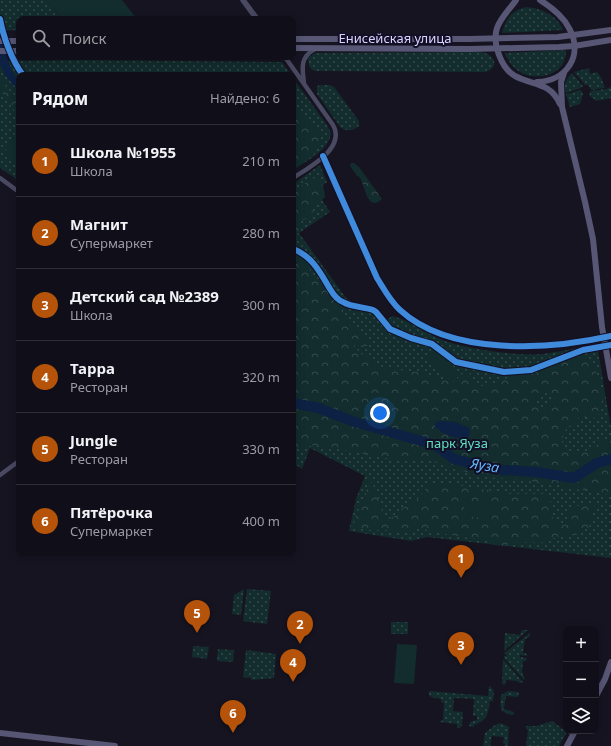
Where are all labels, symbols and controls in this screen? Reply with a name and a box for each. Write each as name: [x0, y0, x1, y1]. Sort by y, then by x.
search box: [16, 16, 296, 60]
icon: search: [30, 27, 52, 49]
text: Поиск: [62, 28, 107, 48]
street label: Енисейская улица: [339, 29, 451, 47]
text: Рядом: [32, 87, 88, 110]
text: Найдено: 6: [210, 89, 280, 107]
text: Школа №1955: [70, 142, 176, 162]
text: 1: [41, 152, 49, 170]
text: 210 m: [242, 152, 280, 170]
text: Школа: [70, 162, 113, 180]
text: Магнит: [70, 214, 128, 234]
text: 2: [41, 224, 49, 242]
text: 280 m: [242, 224, 280, 242]
text: Супермаркет: [70, 234, 153, 252]
text: Детский сад №2389: [70, 286, 219, 306]
text: 3: [41, 296, 49, 314]
text: 300 m: [242, 296, 280, 314]
text: Школа: [70, 306, 113, 324]
text: Тарра: [70, 358, 115, 378]
text: 4: [41, 368, 49, 386]
text: 320 m: [242, 368, 280, 386]
text: Ресторан: [70, 378, 128, 396]
your location: [370, 403, 390, 423]
text: Jungle: [70, 430, 117, 450]
park label: парк Яуза: [426, 434, 488, 452]
text: 5: [41, 440, 49, 458]
text: 330 m: [242, 440, 280, 458]
text: Ресторан: [70, 450, 128, 468]
water label: Яуза: [468, 453, 501, 477]
text: Пятёрочка: [70, 502, 153, 522]
text: 6: [41, 512, 49, 530]
text: 400 m: [242, 512, 280, 530]
text: Супермаркет: [70, 522, 153, 540]
pin: 1: [448, 545, 474, 578]
pin: 5: [184, 600, 210, 633]
pin: 2: [287, 611, 313, 644]
map controls: [563, 626, 599, 734]
button: +: [563, 626, 599, 662]
pin: 3: [448, 632, 474, 665]
pin: 4: [280, 649, 306, 682]
button: −: [563, 662, 599, 698]
button: layers: [563, 698, 599, 734]
pin: 6: [220, 700, 246, 733]

